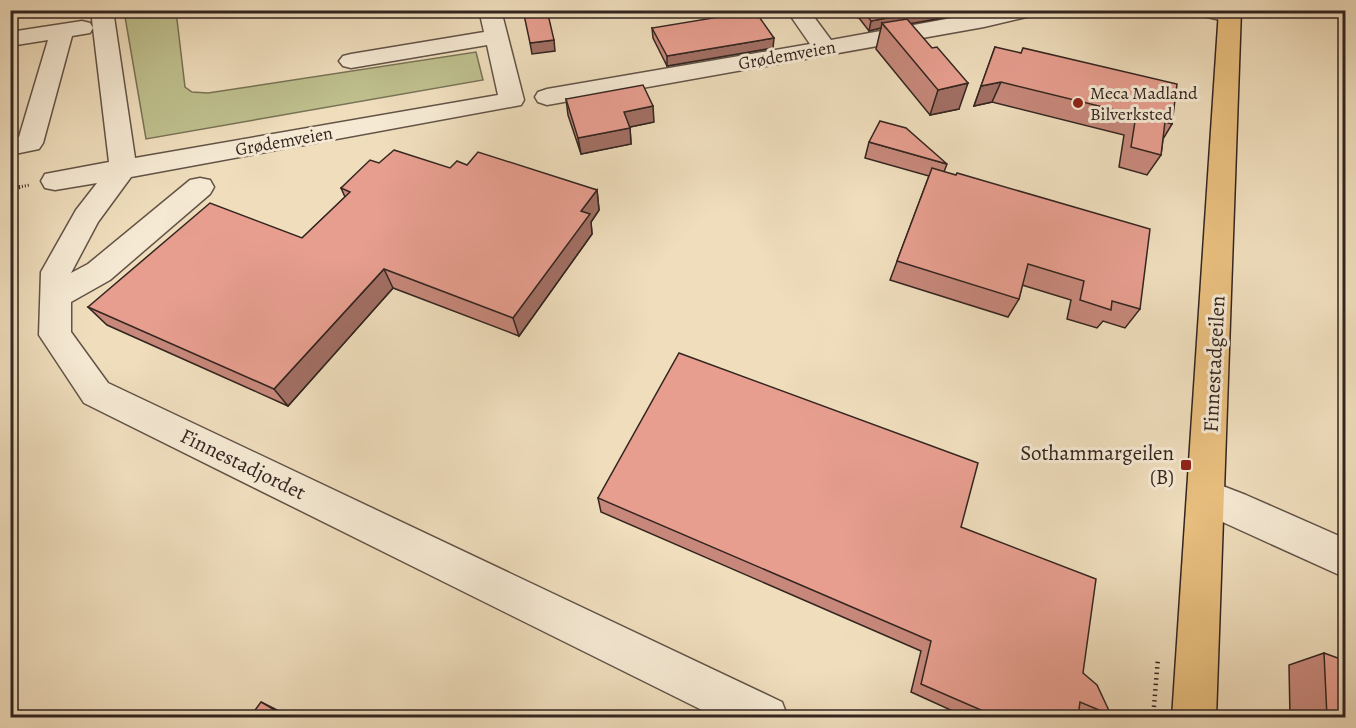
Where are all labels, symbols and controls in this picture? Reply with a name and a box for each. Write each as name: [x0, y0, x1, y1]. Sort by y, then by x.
street label: Grødemveien: [736, 35, 838, 75]
place label: Meca Madland Bilverksted: [1090, 81, 1198, 126]
marker: Meca Madland Bilverksted: [1071, 96, 1085, 110]
street label: Grødemveien: [233, 121, 335, 161]
street label: Finnestadgeilen: [1196, 295, 1232, 433]
street label: Finnestadjordet: [176, 422, 310, 506]
place label: Sothammargeilen (B): [1020, 439, 1174, 491]
marker: Sothammargeilen (B): [1179, 458, 1193, 472]

